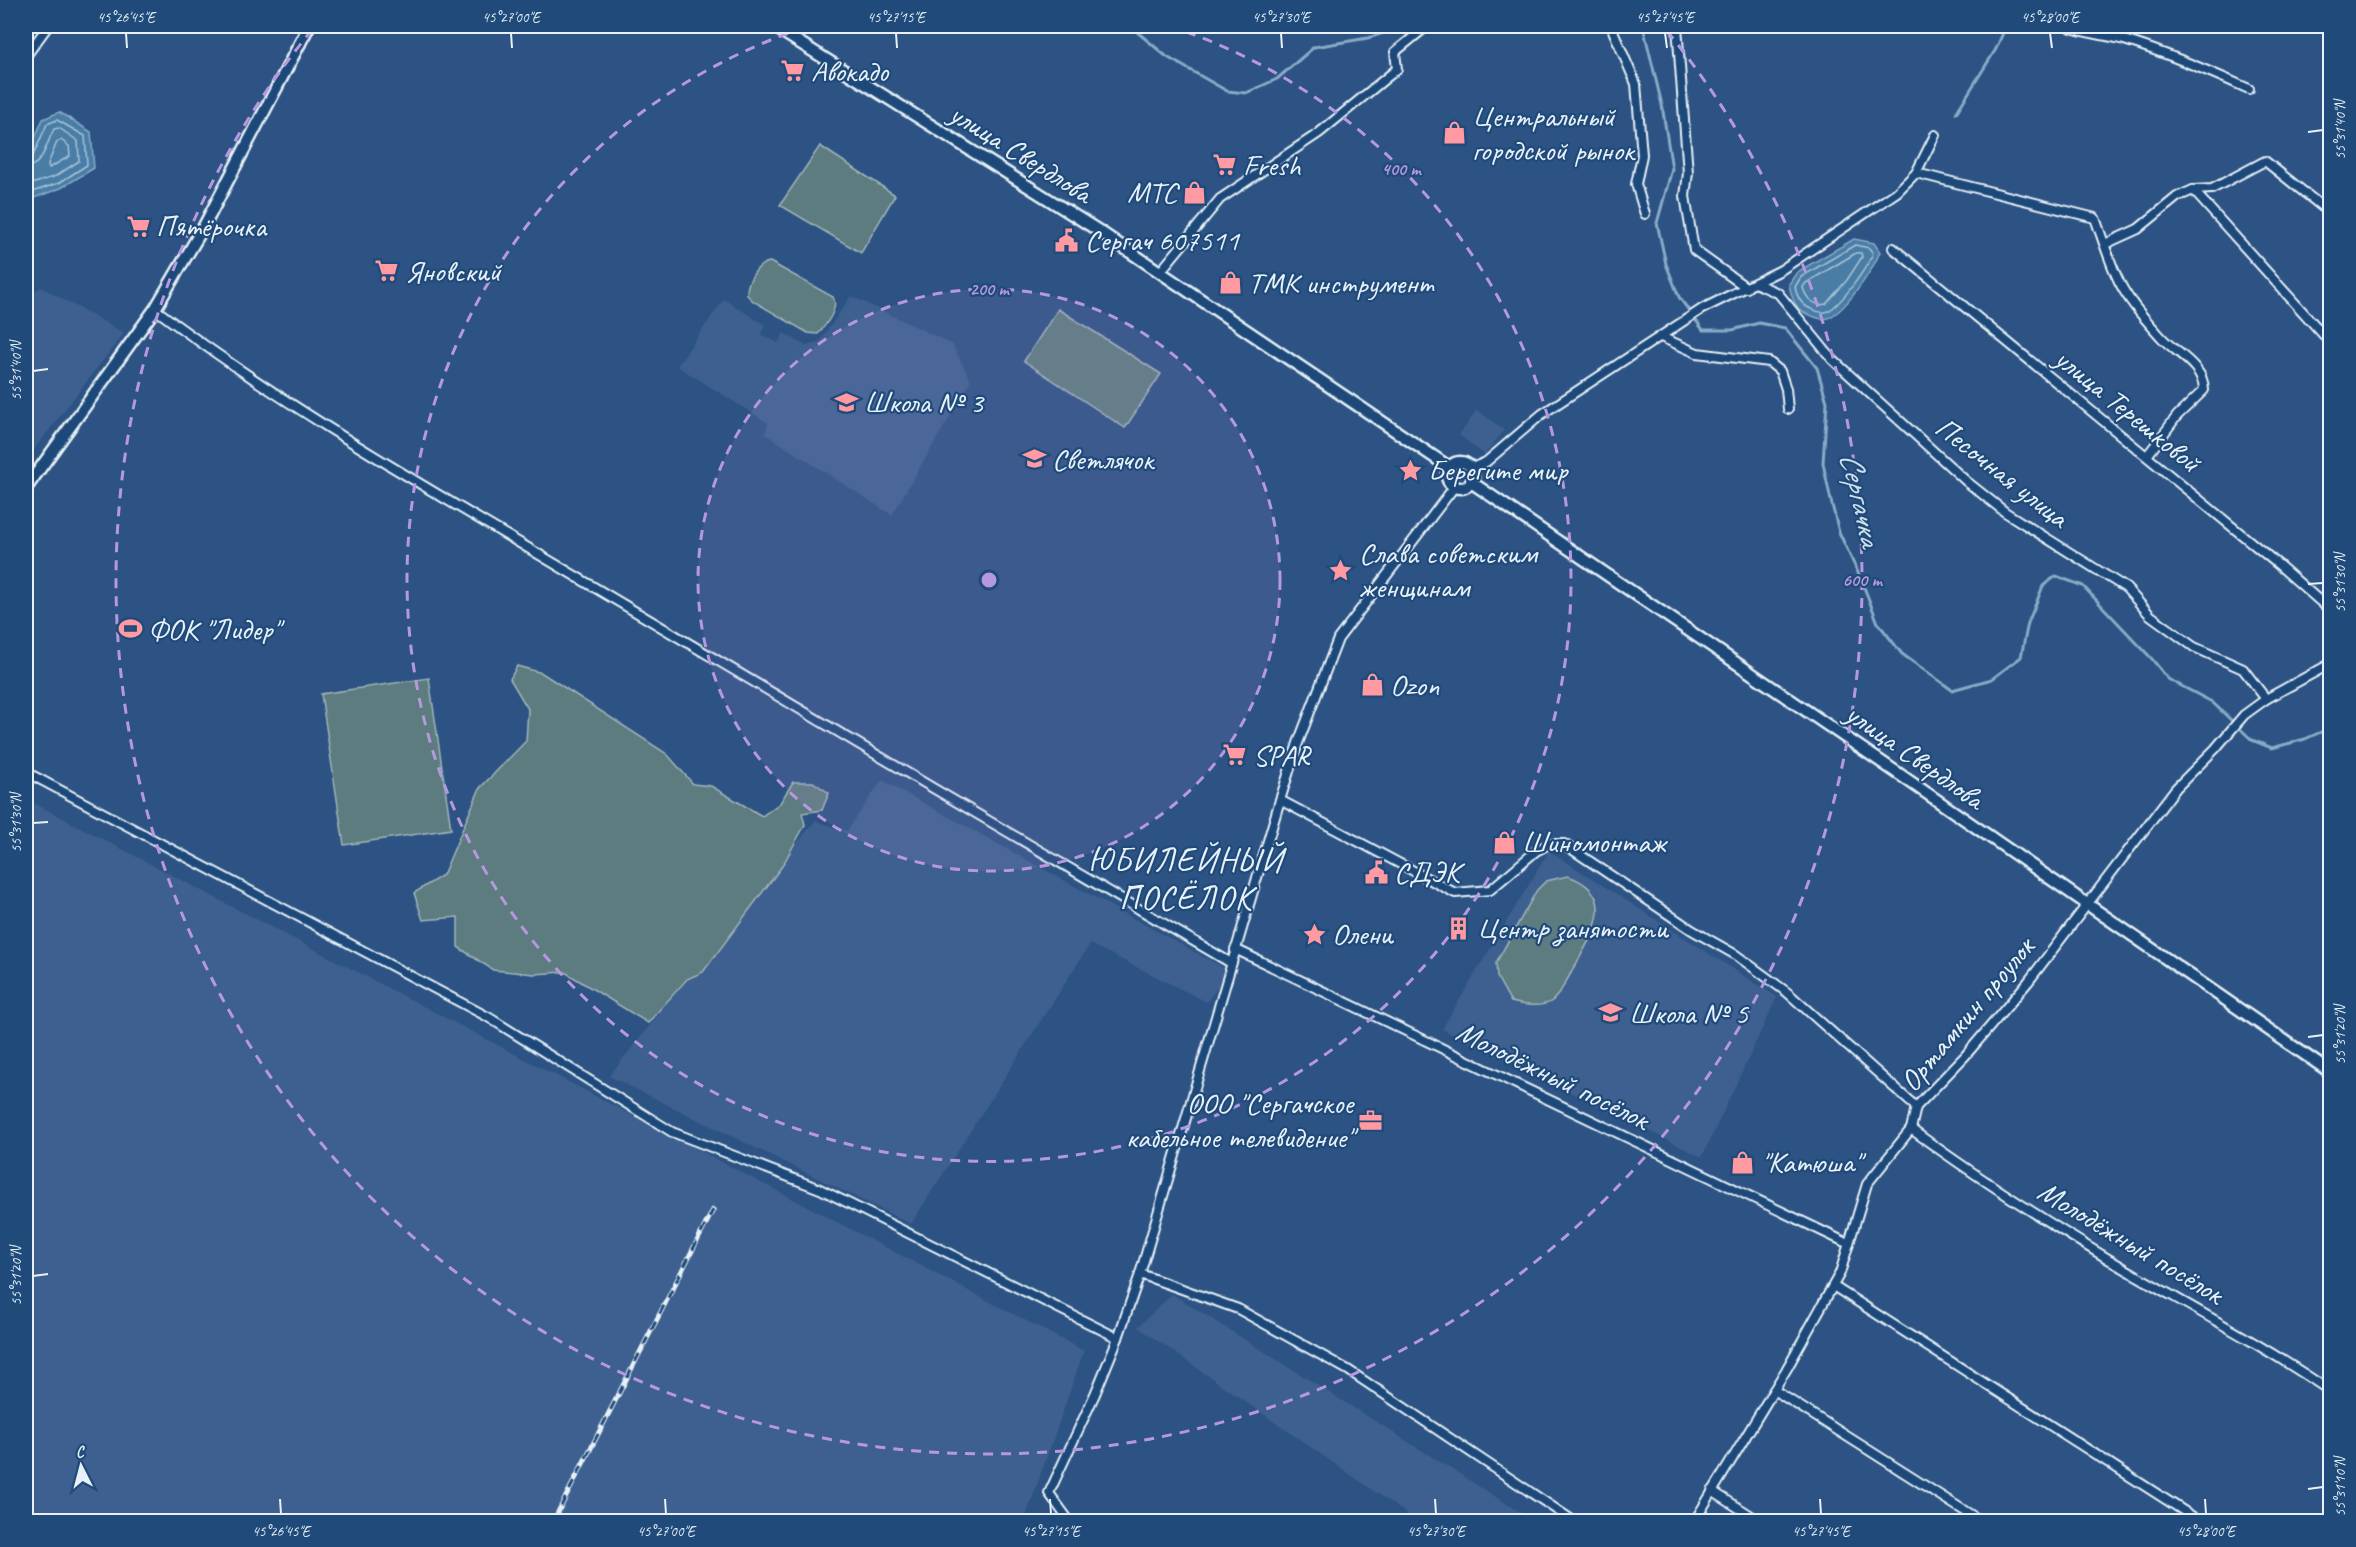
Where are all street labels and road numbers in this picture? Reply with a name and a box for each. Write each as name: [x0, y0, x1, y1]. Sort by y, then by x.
street label: улица Свердлова: [941, 93, 1102, 213]
street label: улица Терешковой: [2046, 338, 2210, 481]
street label: Песочная улица: [1928, 408, 2078, 537]
street label: улица Свердлова: [1837, 693, 1994, 819]
street label: Ортамкин проулок: [1891, 927, 2044, 1099]
street label: Молодёжный посёлок: [1450, 1012, 1658, 1139]
street label: Молодёжный посёлок: [2031, 1172, 2233, 1313]

